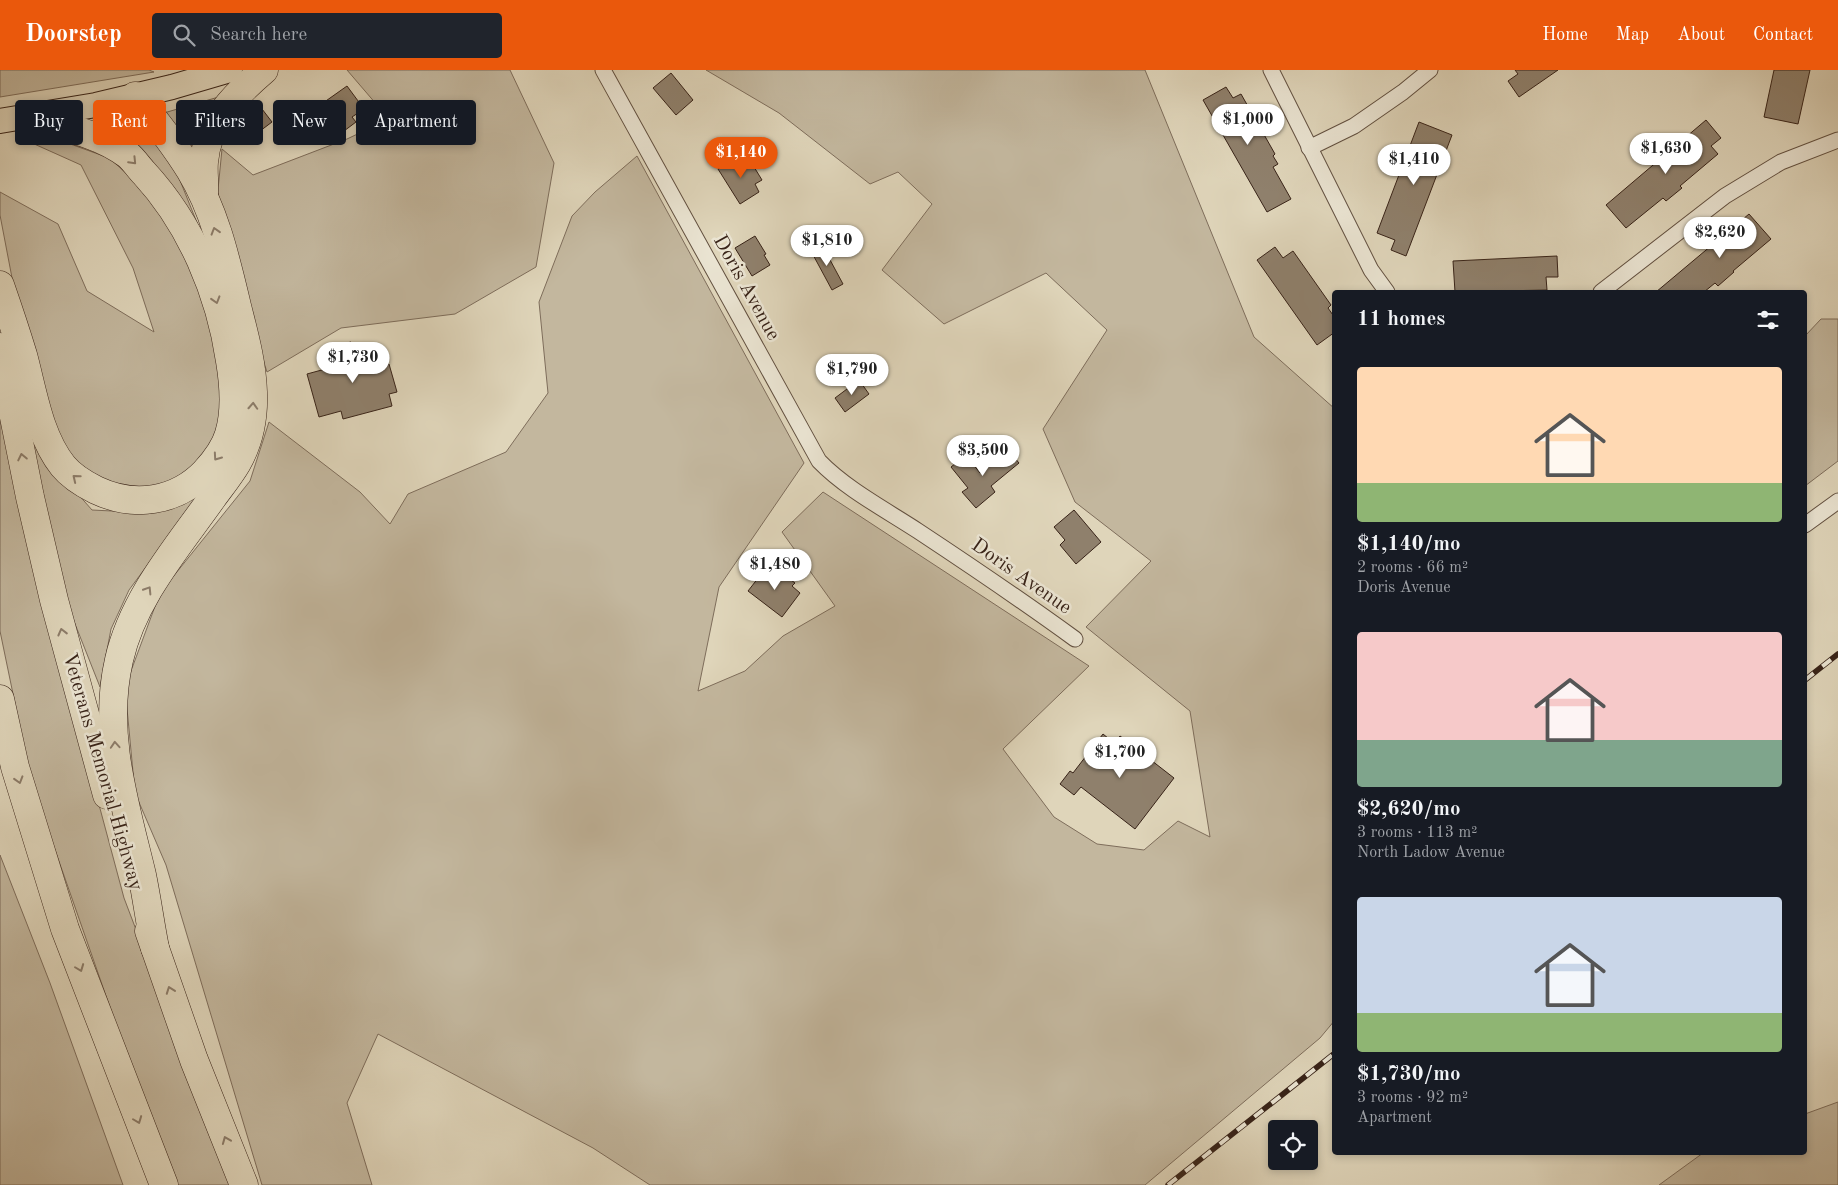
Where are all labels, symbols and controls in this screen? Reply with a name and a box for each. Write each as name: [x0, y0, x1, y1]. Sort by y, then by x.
search box: [152, 13, 502, 58]
icon: search: [170, 21, 198, 49]
text: Doorstep: [25, 23, 122, 47]
text: Search here: [210, 26, 307, 45]
text: Home: [1542, 26, 1588, 44]
text: Map: [1616, 26, 1649, 44]
text: About: [1677, 26, 1725, 44]
text: Contact: [1753, 26, 1813, 44]
chip: Buy: [15, 100, 83, 145]
chip: Rent: [93, 100, 166, 145]
chip: Filters: [176, 100, 263, 145]
chip: New: [273, 100, 346, 145]
chip: Apartment: [356, 100, 476, 145]
pin: $1,000: [1207, 104, 1289, 146]
text: $1,000: [1223, 112, 1273, 128]
pin: $1,630: [1625, 132, 1707, 175]
pin: $1,140: [700, 136, 782, 179]
text: $1,630: [1641, 141, 1691, 157]
pin: $1,410: [1373, 144, 1455, 186]
text: $1,140: [716, 145, 766, 161]
text: $1,410: [1389, 152, 1439, 168]
one-way arrow: [127, 156, 136, 165]
pin: $2,620: [1679, 216, 1761, 259]
pin: $1,810: [786, 224, 868, 267]
text: $2,620: [1695, 225, 1745, 241]
one-way arrow: [211, 227, 221, 235]
street label: Doris Avenue: [709, 232, 783, 344]
text: $1,810: [802, 233, 852, 249]
one-way arrow: [210, 295, 220, 303]
icon: filters: [1754, 306, 1782, 334]
text: 11 homes: [1357, 309, 1445, 330]
pin: $1,730: [312, 342, 394, 384]
text: $1,730: [328, 350, 378, 366]
pin: $1,790: [811, 354, 893, 396]
text: $1,790: [827, 362, 877, 378]
icon: home: [1525, 400, 1615, 490]
one-way arrow: [247, 401, 258, 409]
pin: $3,500: [942, 434, 1024, 477]
text: $3,500: [958, 443, 1008, 459]
one-way arrow: [214, 451, 223, 460]
one-way arrow: [17, 452, 28, 461]
one-way arrow: [73, 475, 82, 483]
text: $1,140/mo: [1357, 534, 1461, 555]
street label: Doris Avenue: [967, 535, 1075, 619]
pin: $1,480: [734, 548, 816, 591]
text: $1,480: [750, 557, 800, 573]
text: 2 rooms · 66 m²: [1357, 560, 1468, 576]
text: Doris Avenue: [1357, 580, 1451, 596]
one-way arrow: [142, 586, 152, 595]
one-way arrow: [57, 628, 68, 637]
street label: Veterans Memorial Highway: [58, 651, 146, 893]
icon: home: [1525, 665, 1615, 755]
pin: $1,700: [1079, 736, 1161, 779]
one-way arrow: [109, 741, 120, 749]
text: $1,700: [1095, 745, 1145, 761]
one-way arrow: [14, 776, 24, 784]
text: $2,620/mo: [1357, 799, 1461, 820]
text: 3 rooms · 113 m²: [1357, 825, 1477, 841]
text: North Ladow Avenue: [1357, 845, 1505, 861]
icon: home: [1525, 930, 1615, 1020]
one-way arrow: [74, 963, 84, 972]
one-way arrow: [166, 986, 176, 995]
text: $1,730/mo: [1357, 1064, 1461, 1085]
text: 3 rooms · 92 m²: [1357, 1090, 1468, 1106]
text: Apartment: [1357, 1110, 1432, 1126]
one-way arrow: [132, 1115, 143, 1124]
map controls: [1268, 1120, 1318, 1170]
button: locate: [1268, 1120, 1318, 1170]
one-way arrow: [221, 1136, 232, 1145]

